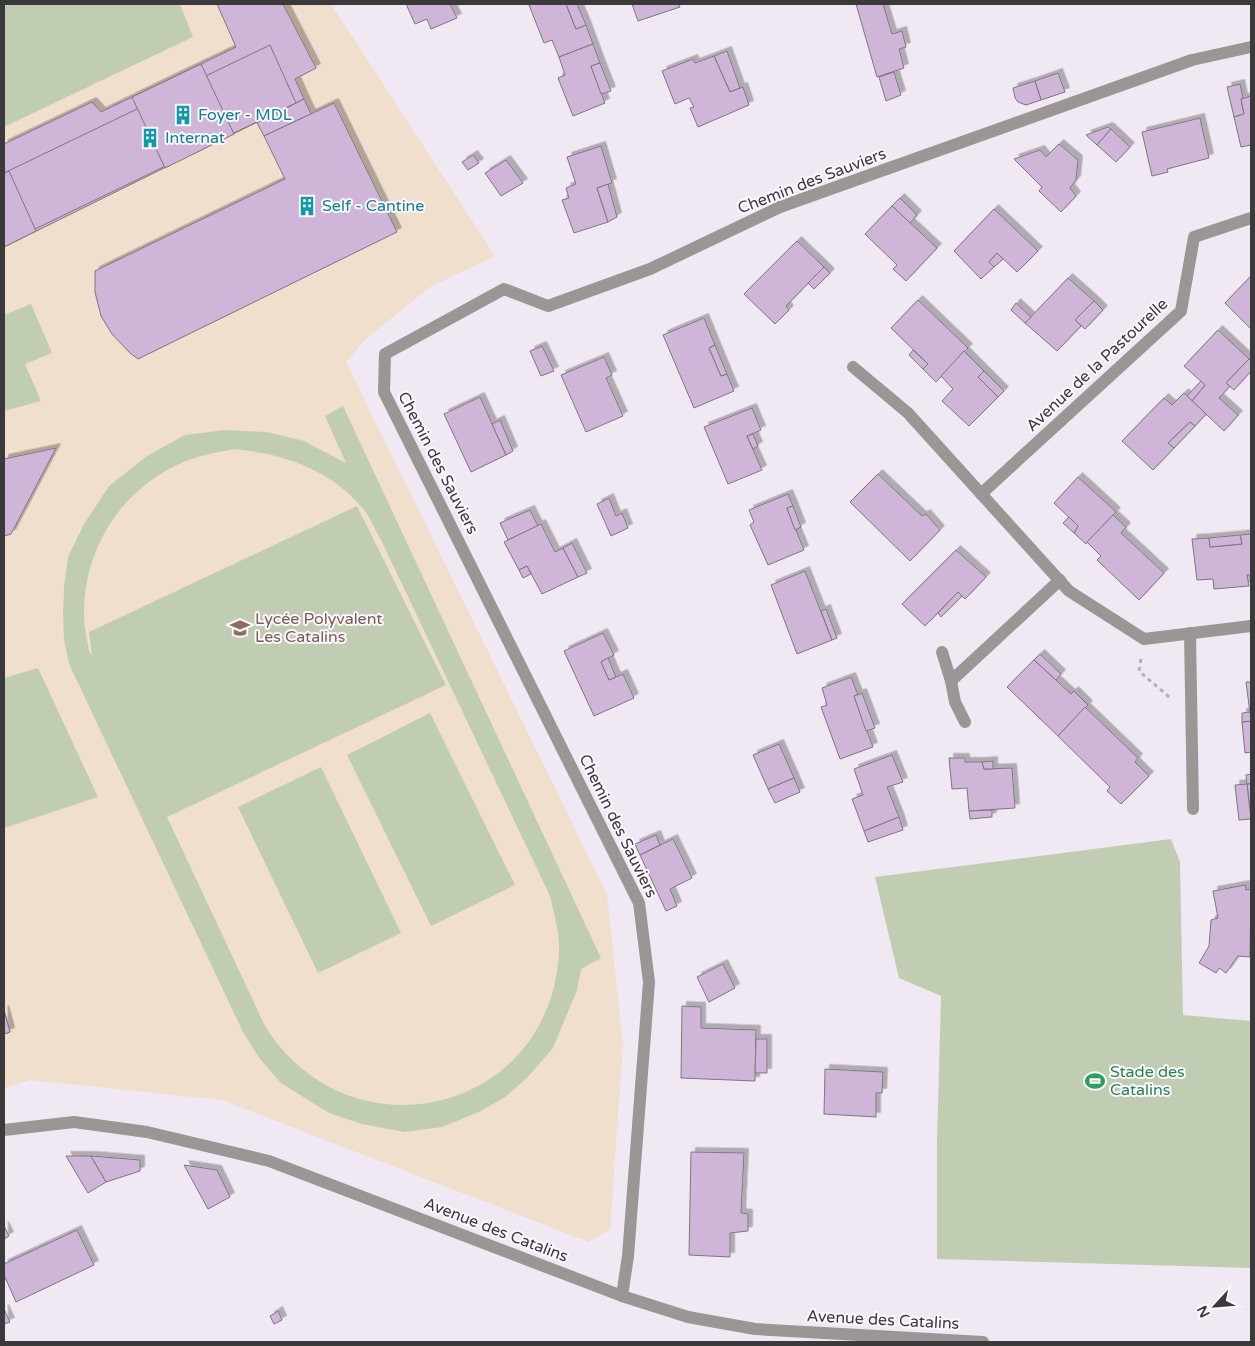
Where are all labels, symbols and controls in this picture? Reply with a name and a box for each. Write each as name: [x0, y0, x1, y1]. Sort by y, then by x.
building icon: Foyer - MDL: [172, 104, 194, 126]
place label: Foyer - MDL: [198, 105, 292, 125]
building icon: Internat: [139, 127, 161, 149]
place label: Internat: [165, 128, 225, 148]
street label: Chemin des Sauviers: [735, 143, 889, 219]
building icon: Self - Cantine: [296, 195, 318, 217]
place label: Self - Cantine: [322, 196, 424, 216]
street label: Avenue de la Pastourelle: [1022, 294, 1172, 436]
street label: Chemin des Sauviers: [393, 388, 483, 538]
place label: Lycée Polyvalent Les Catalins: [255, 609, 382, 647]
school or university icon: Lycée Polyvalent Les Catalins: [229, 617, 251, 639]
street label: Chemin des Sauviers: [575, 751, 661, 901]
place label: Stade des Catalins: [1110, 1062, 1185, 1100]
sports icon: Stade des Catalins: [1084, 1070, 1106, 1092]
street label: Avenue des Catalins: [421, 1193, 571, 1267]
north arrow: [1190, 1281, 1240, 1331]
text: N: [1194, 1303, 1214, 1320]
street label: Avenue des Catalins: [806, 1306, 960, 1334]

